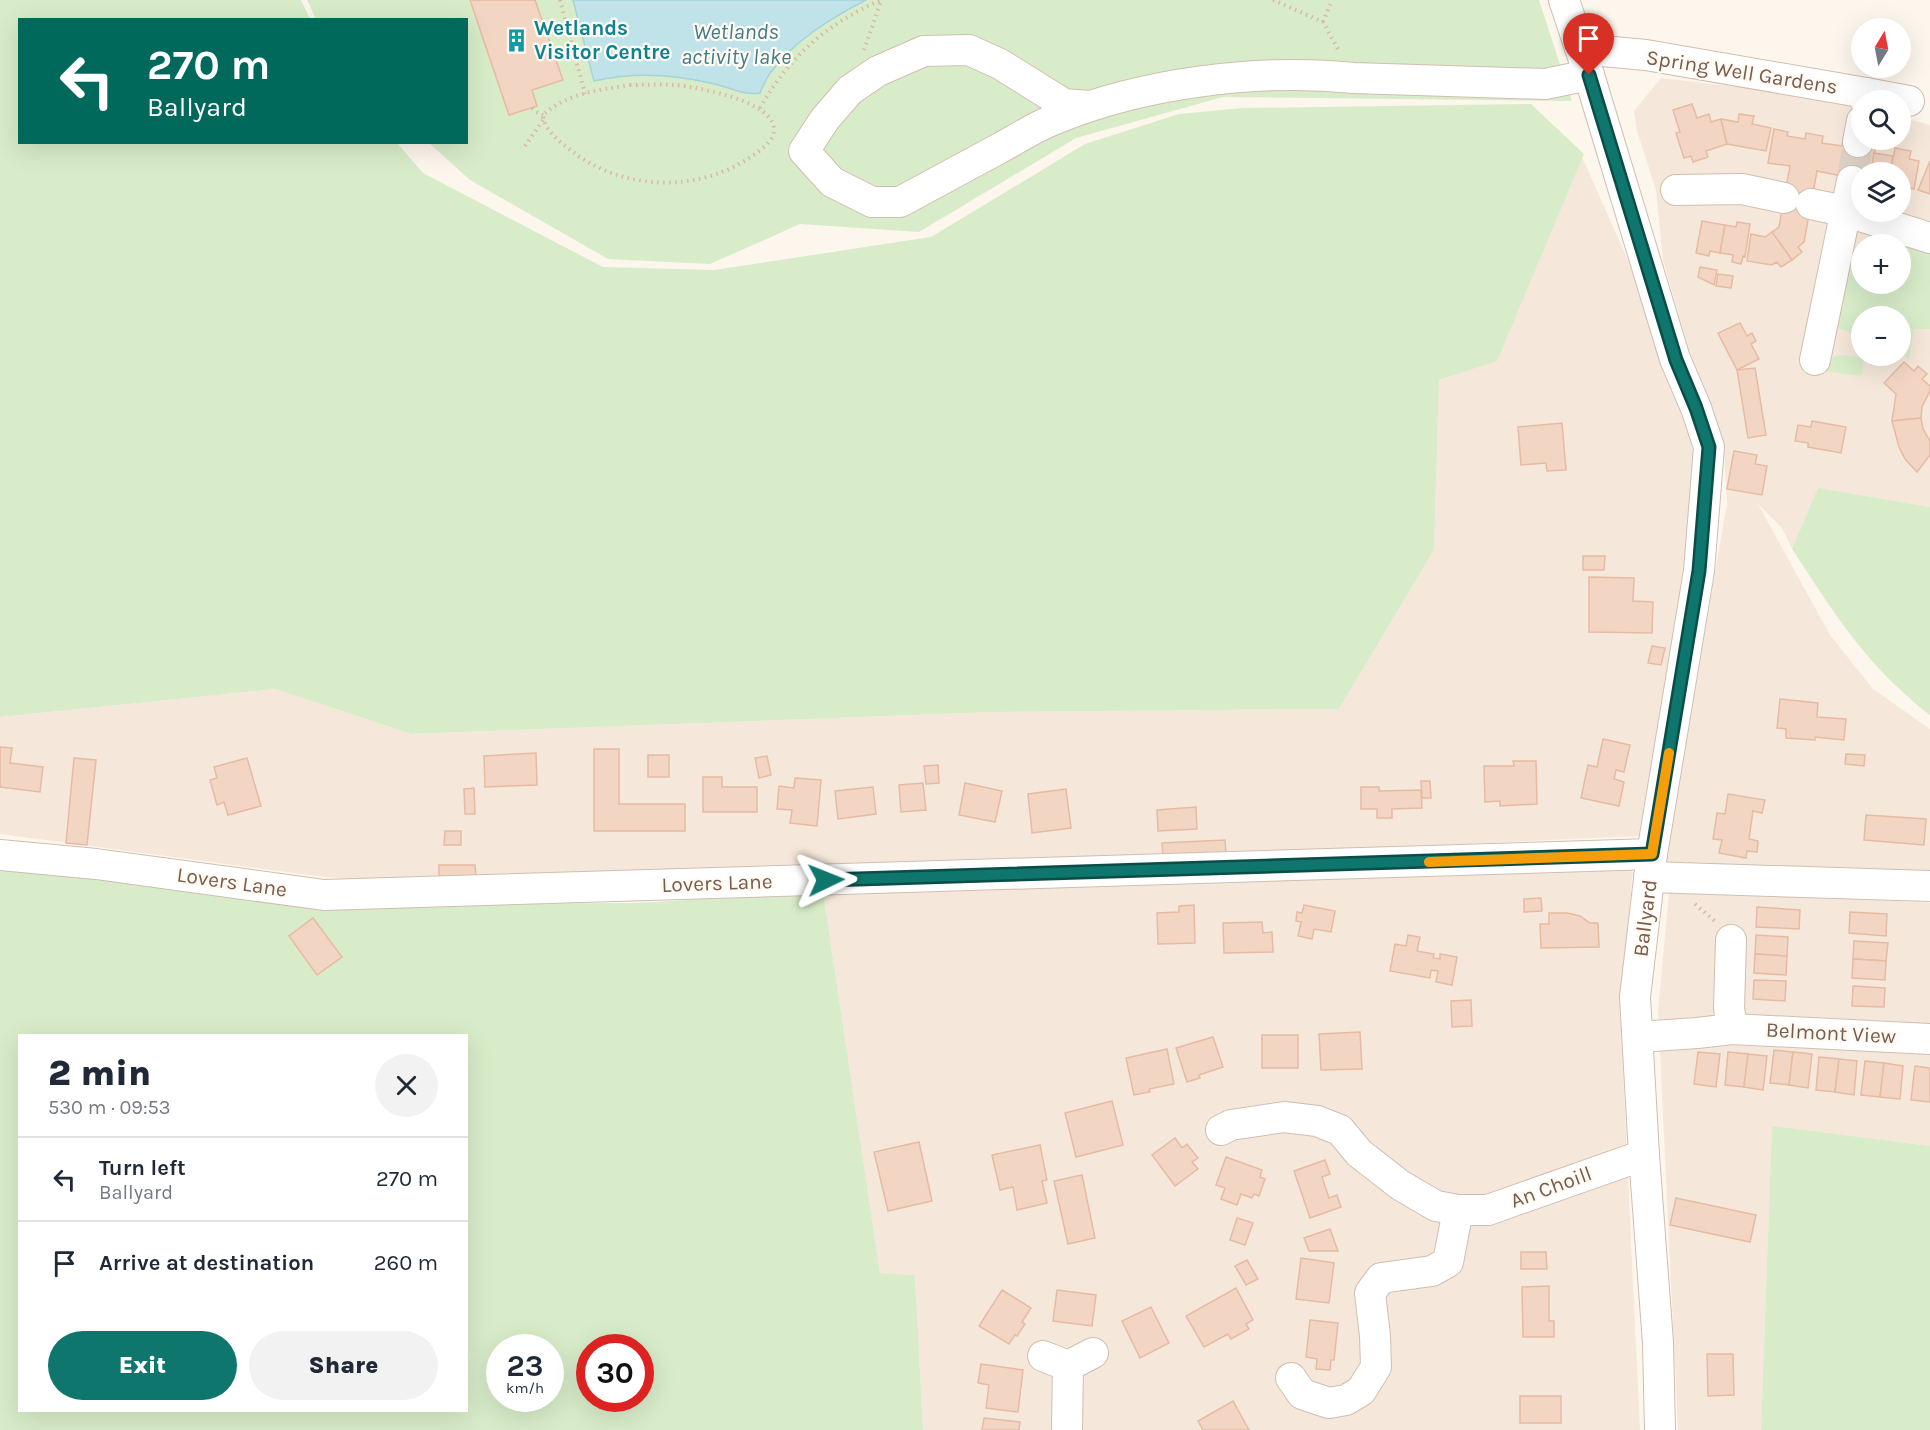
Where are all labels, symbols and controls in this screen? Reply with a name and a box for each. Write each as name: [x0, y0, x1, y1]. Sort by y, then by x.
pin: [1563, 13, 1614, 75]
place label: Wetlands Visitor Centre: [534, 16, 670, 64]
north arrow: [1851, 18, 1911, 78]
map controls: [1851, 18, 1911, 366]
water label: Wetlands activity lake: [681, 19, 791, 70]
icon: arrive: [1572, 22, 1605, 55]
building icon: Wetlands Visitor Centre: [503, 27, 529, 53]
text: 270 m: [147, 40, 270, 90]
icon: left: [48, 42, 126, 120]
street label: Spring Well Gardens: [1645, 45, 1839, 99]
button: search: [1851, 90, 1911, 150]
text: Ballyard: [147, 91, 247, 123]
button: layers: [1851, 162, 1911, 222]
button: +: [1851, 234, 1911, 294]
button: −: [1851, 306, 1911, 366]
position arrow: [794, 848, 858, 912]
street label: Lovers Lane: [175, 862, 289, 902]
street label: Lovers Lane: [661, 869, 773, 897]
street label: Ballyard: [1628, 878, 1662, 958]
street label: Belmont View: [1765, 1018, 1897, 1048]
text: 2 min: [48, 1052, 151, 1094]
button: close: [375, 1054, 438, 1117]
text: 530 m · 09:53: [48, 1096, 171, 1119]
text: Turn left: [99, 1155, 186, 1181]
street label: An Choill: [1507, 1161, 1595, 1213]
icon: left: [48, 1163, 81, 1196]
text: 270 m: [376, 1166, 438, 1192]
text: Ballyard: [99, 1181, 173, 1204]
icon: arrive: [48, 1247, 81, 1280]
text: Arrive at destination: [99, 1250, 314, 1276]
text: 260 m: [374, 1250, 438, 1276]
button: Exit: [48, 1331, 237, 1400]
button: Share: [249, 1331, 438, 1400]
speed limit sign: 30: [576, 1334, 654, 1412]
text: 23: [507, 1348, 543, 1384]
text: km/h: [506, 1379, 544, 1397]

